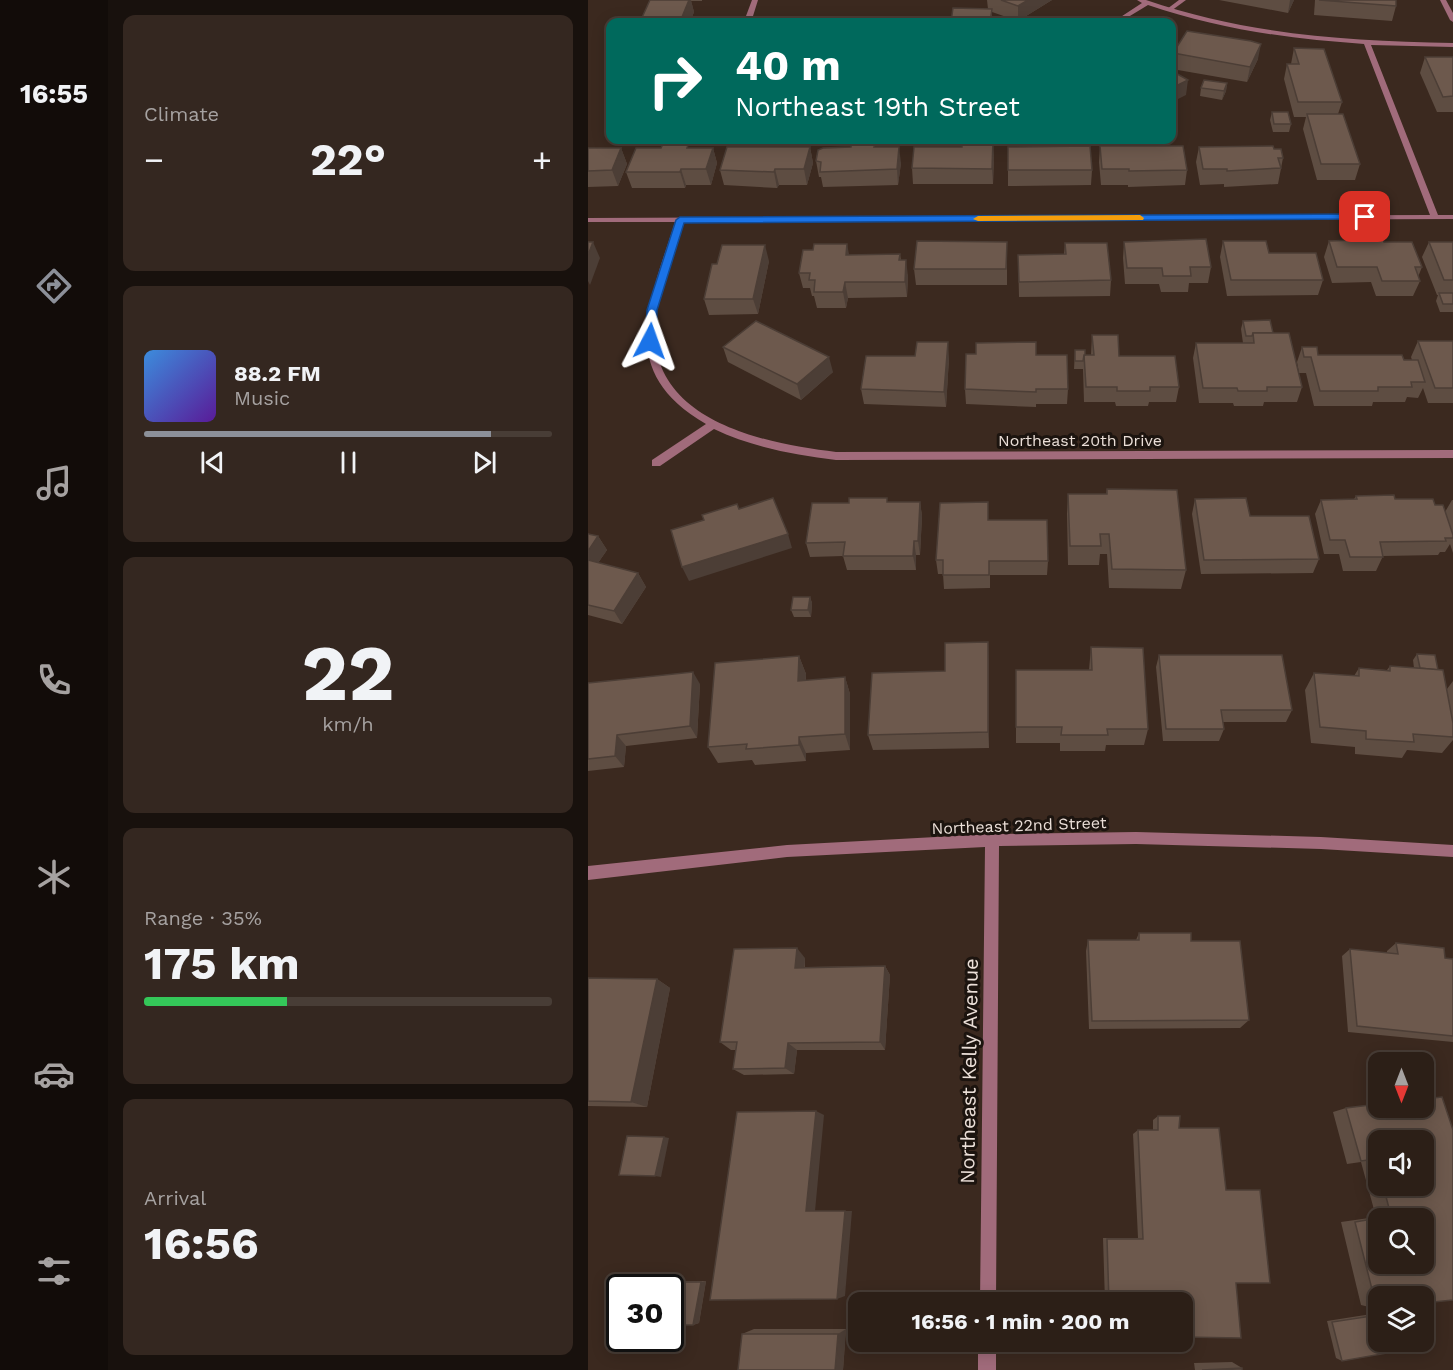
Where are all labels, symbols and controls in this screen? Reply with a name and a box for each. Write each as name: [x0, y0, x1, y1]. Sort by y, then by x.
text: 40 m: [735, 41, 841, 90]
icon: right: [636, 42, 714, 120]
text: 16:55: [20, 78, 88, 110]
text: Northeast 19th Street: [735, 91, 1020, 123]
text: Climate: [144, 102, 219, 126]
text: 22°: [310, 133, 386, 186]
text: −: [144, 140, 164, 179]
text: +: [532, 140, 552, 179]
pin: [1339, 191, 1390, 242]
icon: arrive: [1348, 200, 1381, 233]
icon: directions: [33, 265, 75, 307]
position arrow: [618, 309, 682, 373]
text: 88.2 FM: [234, 361, 321, 386]
text: Music: [234, 386, 290, 410]
street label: Northeast 20th Drive: [998, 431, 1162, 450]
icon: previous: [196, 446, 229, 479]
icon: pause: [332, 446, 365, 479]
icon: next: [468, 446, 501, 479]
icon: music: [33, 462, 75, 504]
text: 22: [302, 627, 394, 719]
icon: phone: [33, 659, 75, 701]
text: km/h: [322, 712, 374, 736]
street label: Northeast 22nd Street: [931, 813, 1107, 838]
icon: climate: [33, 856, 75, 898]
text: Range · 35%: [144, 906, 262, 930]
text: 175 km: [144, 937, 300, 990]
street label: Northeast Kelly Avenue: [955, 958, 983, 1184]
north arrow: [1368, 1052, 1434, 1118]
map controls: [1368, 1052, 1434, 1352]
icon: car: [33, 1053, 75, 1095]
button: sound: [1368, 1130, 1434, 1196]
text: Arrival: [144, 1186, 206, 1210]
button: search: [1368, 1208, 1434, 1274]
text: 16:56: [144, 1217, 259, 1270]
icon: filters: [33, 1250, 75, 1292]
speed limit sign: 30: [606, 1274, 684, 1352]
button: layers: [1368, 1286, 1434, 1352]
text: 16:56 · 1 min · 200 m: [911, 1309, 1130, 1334]

